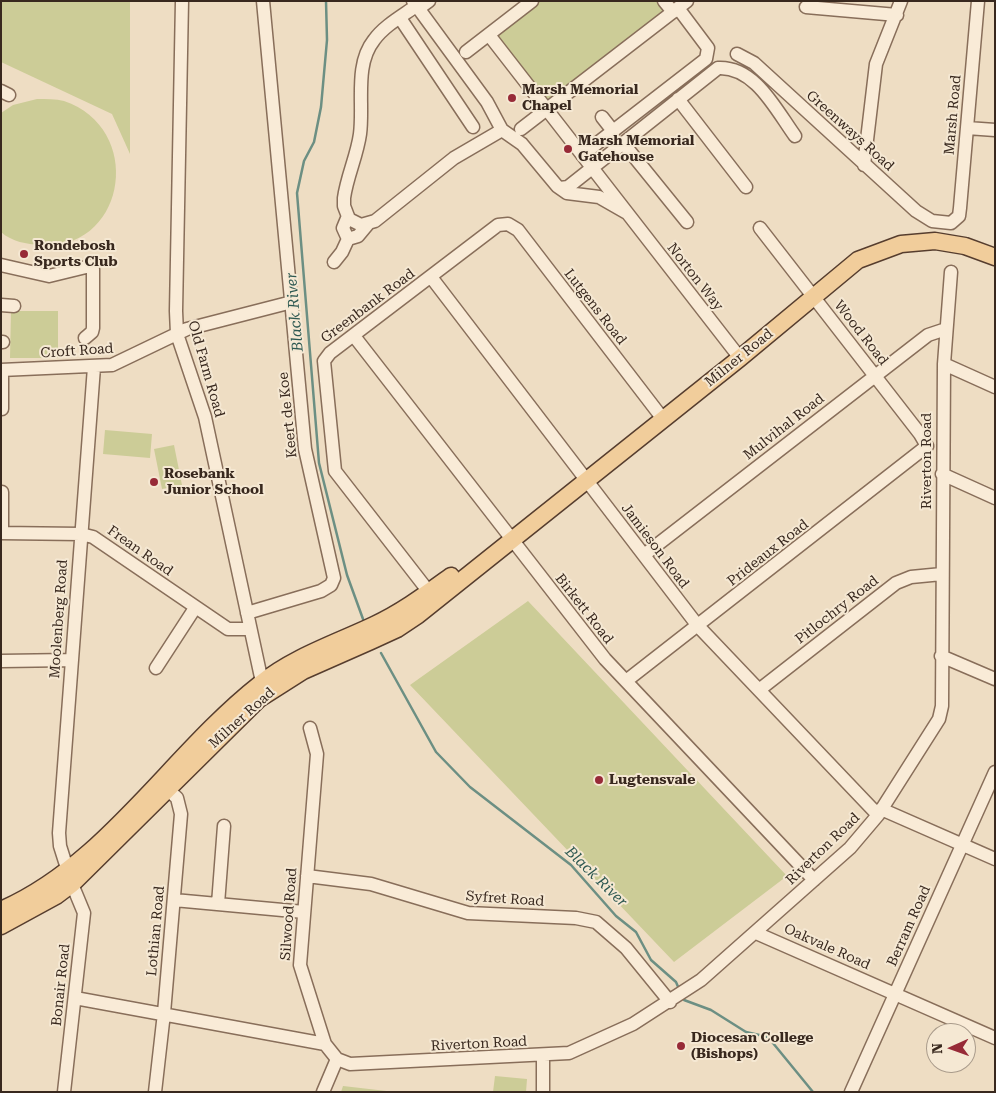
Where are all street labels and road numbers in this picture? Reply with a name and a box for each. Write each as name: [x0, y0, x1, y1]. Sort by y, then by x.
street label: Marsh Road: [941, 74, 965, 156]
street label: Greenways Road: [803, 87, 897, 175]
street label: Norton Way: [663, 240, 727, 314]
street label: Greenbank Road: [318, 265, 418, 347]
street label: Lutgens Road: [560, 266, 630, 348]
street label: Wood Road: [830, 297, 892, 369]
street label: Old Farm Road: [184, 319, 228, 419]
street label: Milner Road: [702, 325, 776, 391]
street label: Croft Road: [40, 340, 114, 362]
street label: Keert de Koe: [275, 371, 301, 459]
street label: Mulvihal Road: [740, 390, 828, 464]
street label: Riverton Road: [919, 413, 935, 509]
street label: Jamieson Road: [618, 500, 692, 592]
street label: Prideaux Road: [724, 516, 812, 590]
street label: Frean Road: [104, 522, 176, 580]
street label: Moolenberg Road: [46, 559, 72, 679]
street label: Birkett Road: [551, 571, 617, 647]
street label: Pitlochry Road: [792, 572, 882, 648]
street label: Milner Road: [206, 684, 278, 752]
street label: Riverton Road: [783, 810, 863, 888]
street label: Silwood Road: [277, 867, 301, 961]
street label: Berram Road: [884, 883, 934, 969]
street label: Lothian Road: [144, 885, 168, 977]
street label: Syfret Road: [465, 888, 545, 910]
street label: Oakvale Road: [781, 920, 873, 974]
street label: Bonair Road: [48, 943, 74, 1027]
street label: Riverton Road: [430, 1033, 528, 1055]

